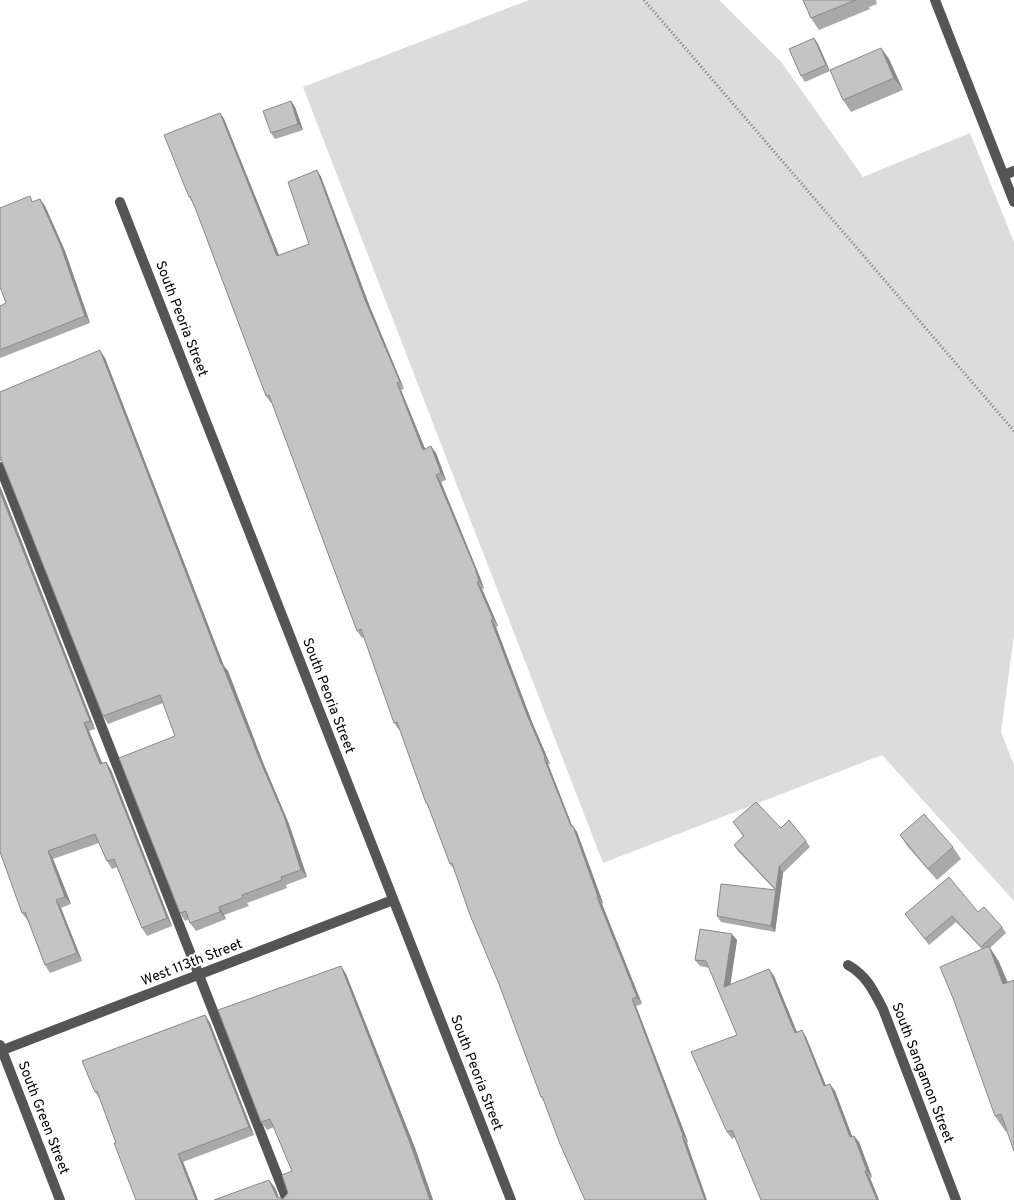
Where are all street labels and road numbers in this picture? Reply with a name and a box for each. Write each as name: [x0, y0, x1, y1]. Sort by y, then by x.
street label: South Peoria Street: [151, 259, 211, 379]
street label: South Peoria Street: [298, 636, 358, 756]
street label: West 113th Street: [139, 936, 245, 990]
street label: South Sangamon Street: [887, 1000, 957, 1146]
street label: South Peoria Street: [446, 1013, 506, 1133]
street label: South Green Street: [14, 1059, 72, 1177]

